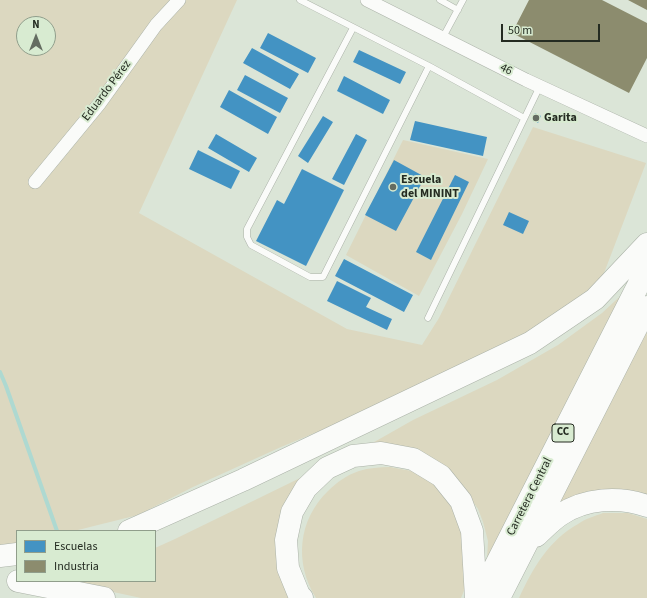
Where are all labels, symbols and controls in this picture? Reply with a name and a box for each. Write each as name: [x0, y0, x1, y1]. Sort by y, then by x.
north arrow: [16, 16, 56, 56]
scale bar: [503, 16, 602, 42]
text: N: [32, 17, 40, 32]
text: 50 m: [508, 22, 532, 39]
street label: Eduardo Pérez: [79, 58, 135, 124]
street label: 46: [497, 61, 515, 79]
place label: Garita: [544, 111, 577, 125]
marker: Garita: [531, 113, 541, 123]
place label: Escuela del MININT: [401, 173, 459, 201]
marker: Escuela del MININT: [388, 182, 398, 192]
road number: CC: [552, 424, 574, 442]
street label: Carretera Central: [504, 456, 556, 538]
legend: [16, 530, 156, 582]
text: Escuelas: [54, 538, 97, 555]
text: Industria: [54, 558, 99, 575]

